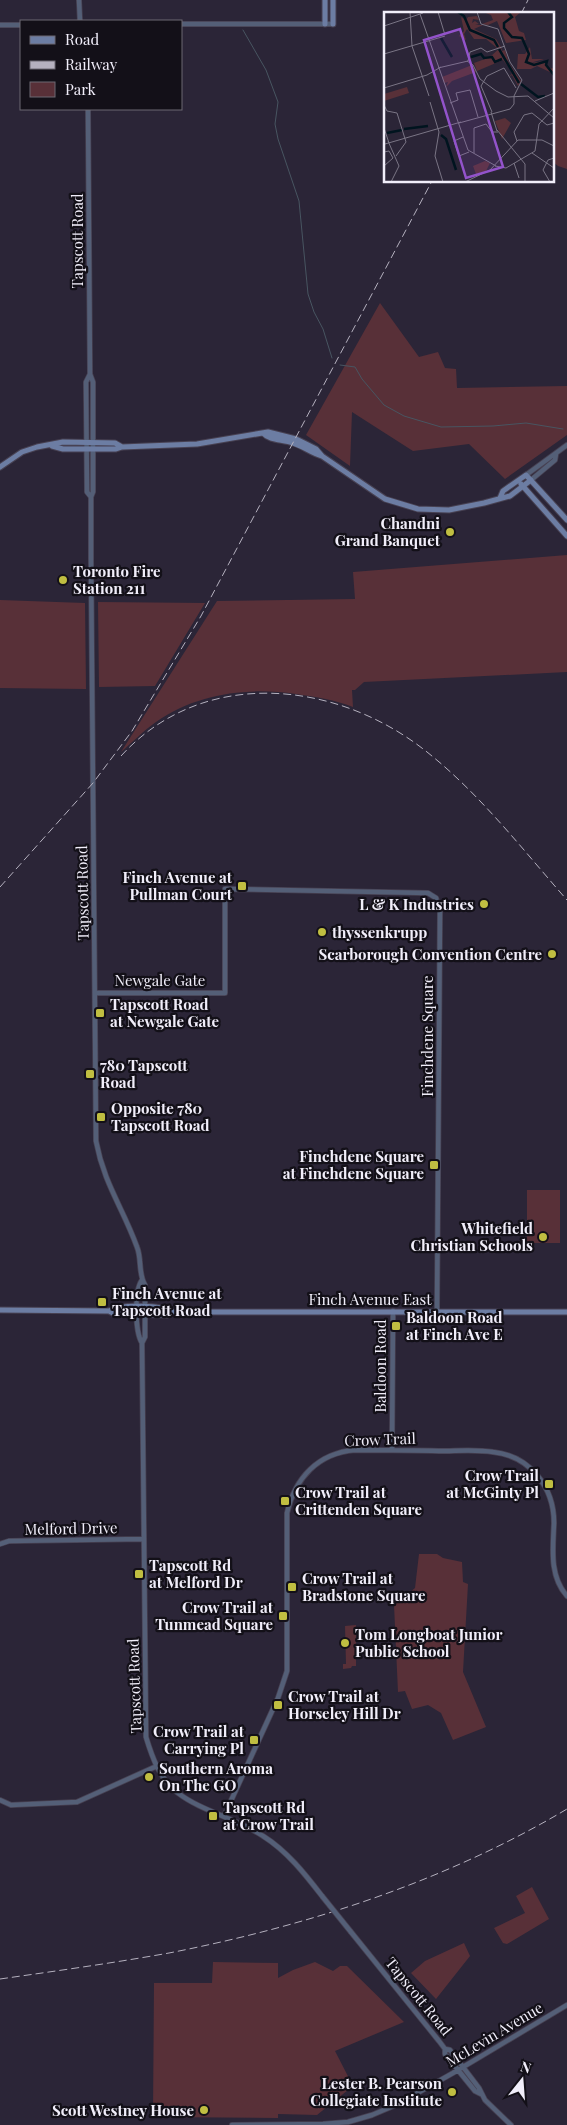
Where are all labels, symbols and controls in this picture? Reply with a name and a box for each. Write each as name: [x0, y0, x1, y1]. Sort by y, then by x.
inset map: [384, 12, 554, 182]
legend: [20, 20, 182, 110]
text: Road: [65, 29, 99, 49]
text: Railway: [65, 54, 118, 74]
text: Park: [65, 79, 97, 99]
street label: Tapscott Road: [67, 193, 87, 289]
place label: Chandni Grand Banquet: [335, 513, 441, 550]
marker: Chandni Grand Banquet: [444, 526, 456, 538]
place label: Toronto Fire Station 211: [73, 561, 161, 598]
marker: Toronto Fire Station 211: [57, 574, 69, 586]
street label: Tapscott Road: [71, 845, 93, 941]
place label: Finch Avenue at Pullman Court: [122, 867, 233, 904]
marker: Finch Avenue at Pullman Court: [236, 880, 248, 892]
place label: L & K Industries: [359, 894, 474, 914]
marker: L & K Industries: [478, 898, 490, 910]
place label: thyssenkrupp: [331, 922, 427, 942]
marker: thyssenkrupp: [316, 926, 328, 938]
place label: Scarborough Convention Centre: [319, 944, 542, 964]
marker: Scarborough Convention Centre: [546, 948, 558, 960]
street label: Newgale Gate: [115, 970, 205, 990]
street label: Finchdene Square: [417, 975, 437, 1097]
place label: Tapscott Road at Newgale Gate: [110, 994, 219, 1031]
marker: Tapscott Road at Newgale Gate: [94, 1007, 106, 1019]
place label: 780 Tapscott Road: [100, 1055, 188, 1092]
marker: 780 Tapscott Road: [84, 1068, 96, 1080]
place label: Opposite 780 Tapscott Road: [111, 1098, 209, 1135]
marker: Opposite 780 Tapscott Road: [95, 1111, 107, 1123]
place label: Finchdene Square at Finchdene Square: [283, 1146, 424, 1183]
marker: Finchdene Square at Finchdene Square: [428, 1159, 440, 1171]
place label: Whitefield Christian Schools: [410, 1218, 533, 1255]
marker: Whitefield Christian Schools: [537, 1231, 549, 1243]
place label: Finch Avenue at Tapscott Road: [112, 1283, 222, 1320]
street label: Finch Avenue East: [308, 1289, 432, 1309]
marker: Finch Avenue at Tapscott Road: [96, 1296, 108, 1308]
place label: Baldoon Road at Finch Ave E: [406, 1307, 503, 1344]
street label: Baldoon Road: [370, 1319, 390, 1412]
marker: Baldoon Road at Finch Ave E: [390, 1320, 402, 1332]
street label: Crow Trail: [344, 1428, 416, 1450]
place label: Crow Trail at McGinty Pl: [446, 1465, 539, 1502]
marker: Crow Trail at McGinty Pl: [543, 1478, 555, 1490]
place label: Crow Trail at Crittenden Square: [295, 1482, 422, 1519]
marker: Crow Trail at Crittenden Square: [279, 1495, 291, 1507]
street label: Melford Drive: [24, 1517, 118, 1539]
place label: Tapscott Rd at Melford Dr: [149, 1555, 243, 1592]
marker: Tapscott Rd at Melford Dr: [133, 1568, 145, 1580]
place label: Crow Trail at Bradstone Square: [302, 1568, 426, 1605]
marker: Crow Trail at Bradstone Square: [286, 1581, 298, 1593]
place label: Crow Trail at Tunmead Square: [155, 1597, 274, 1634]
marker: Crow Trail at Tunmead Square: [277, 1610, 289, 1622]
place label: Tom Longboat Junior Public School: [355, 1624, 502, 1661]
marker: Tom Longboat Junior Public School: [339, 1637, 351, 1649]
street label: Tapscott Road: [122, 1638, 146, 1734]
place label: Crow Trail at Horseley Hill Dr: [288, 1686, 401, 1723]
marker: Crow Trail at Horseley Hill Dr: [272, 1699, 284, 1711]
place label: Crow Trail at Carrying Pl: [153, 1721, 245, 1758]
marker: Crow Trail at Carrying Pl: [248, 1734, 260, 1746]
place label: Southern Aroma On The GO: [159, 1758, 273, 1795]
marker: Southern Aroma On The GO: [143, 1771, 155, 1783]
place label: Tapscott Rd at Crow Trail: [223, 1797, 314, 1834]
marker: Tapscott Rd at Crow Trail: [207, 1810, 219, 1822]
street label: Tapscott Road: [381, 1953, 457, 2039]
street label: McLevin Avenue: [442, 1997, 546, 2071]
north arrow: [497, 2055, 547, 2105]
text: N: [518, 2057, 534, 2078]
place label: Lester B. Pearson Collegiate Institute: [310, 2073, 443, 2110]
marker: Lester B. Pearson Collegiate Institute: [446, 2086, 458, 2098]
place label: Scott Westney House: [52, 2100, 194, 2120]
marker: Scott Westney House: [198, 2104, 210, 2116]

